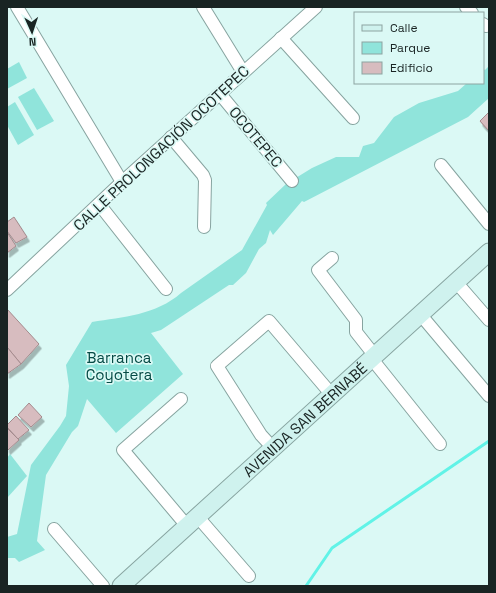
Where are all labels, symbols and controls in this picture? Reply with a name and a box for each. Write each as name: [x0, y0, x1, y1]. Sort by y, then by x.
north arrow: [12, 12, 52, 52]
legend: [354, 12, 484, 84]
text: Calle: [390, 20, 418, 36]
text: N: [28, 35, 37, 49]
text: Parque: [390, 40, 430, 56]
text: Edificio: [390, 60, 433, 76]
street label: CALLE PROLONGACIÓN OCOTEPEC: [69, 61, 253, 235]
street label: OCOTEPEC: [225, 103, 287, 171]
park label: Barranca Coyotera: [86, 348, 153, 384]
street label: AVENIDA SAN BERNABÉ: [239, 358, 371, 480]

